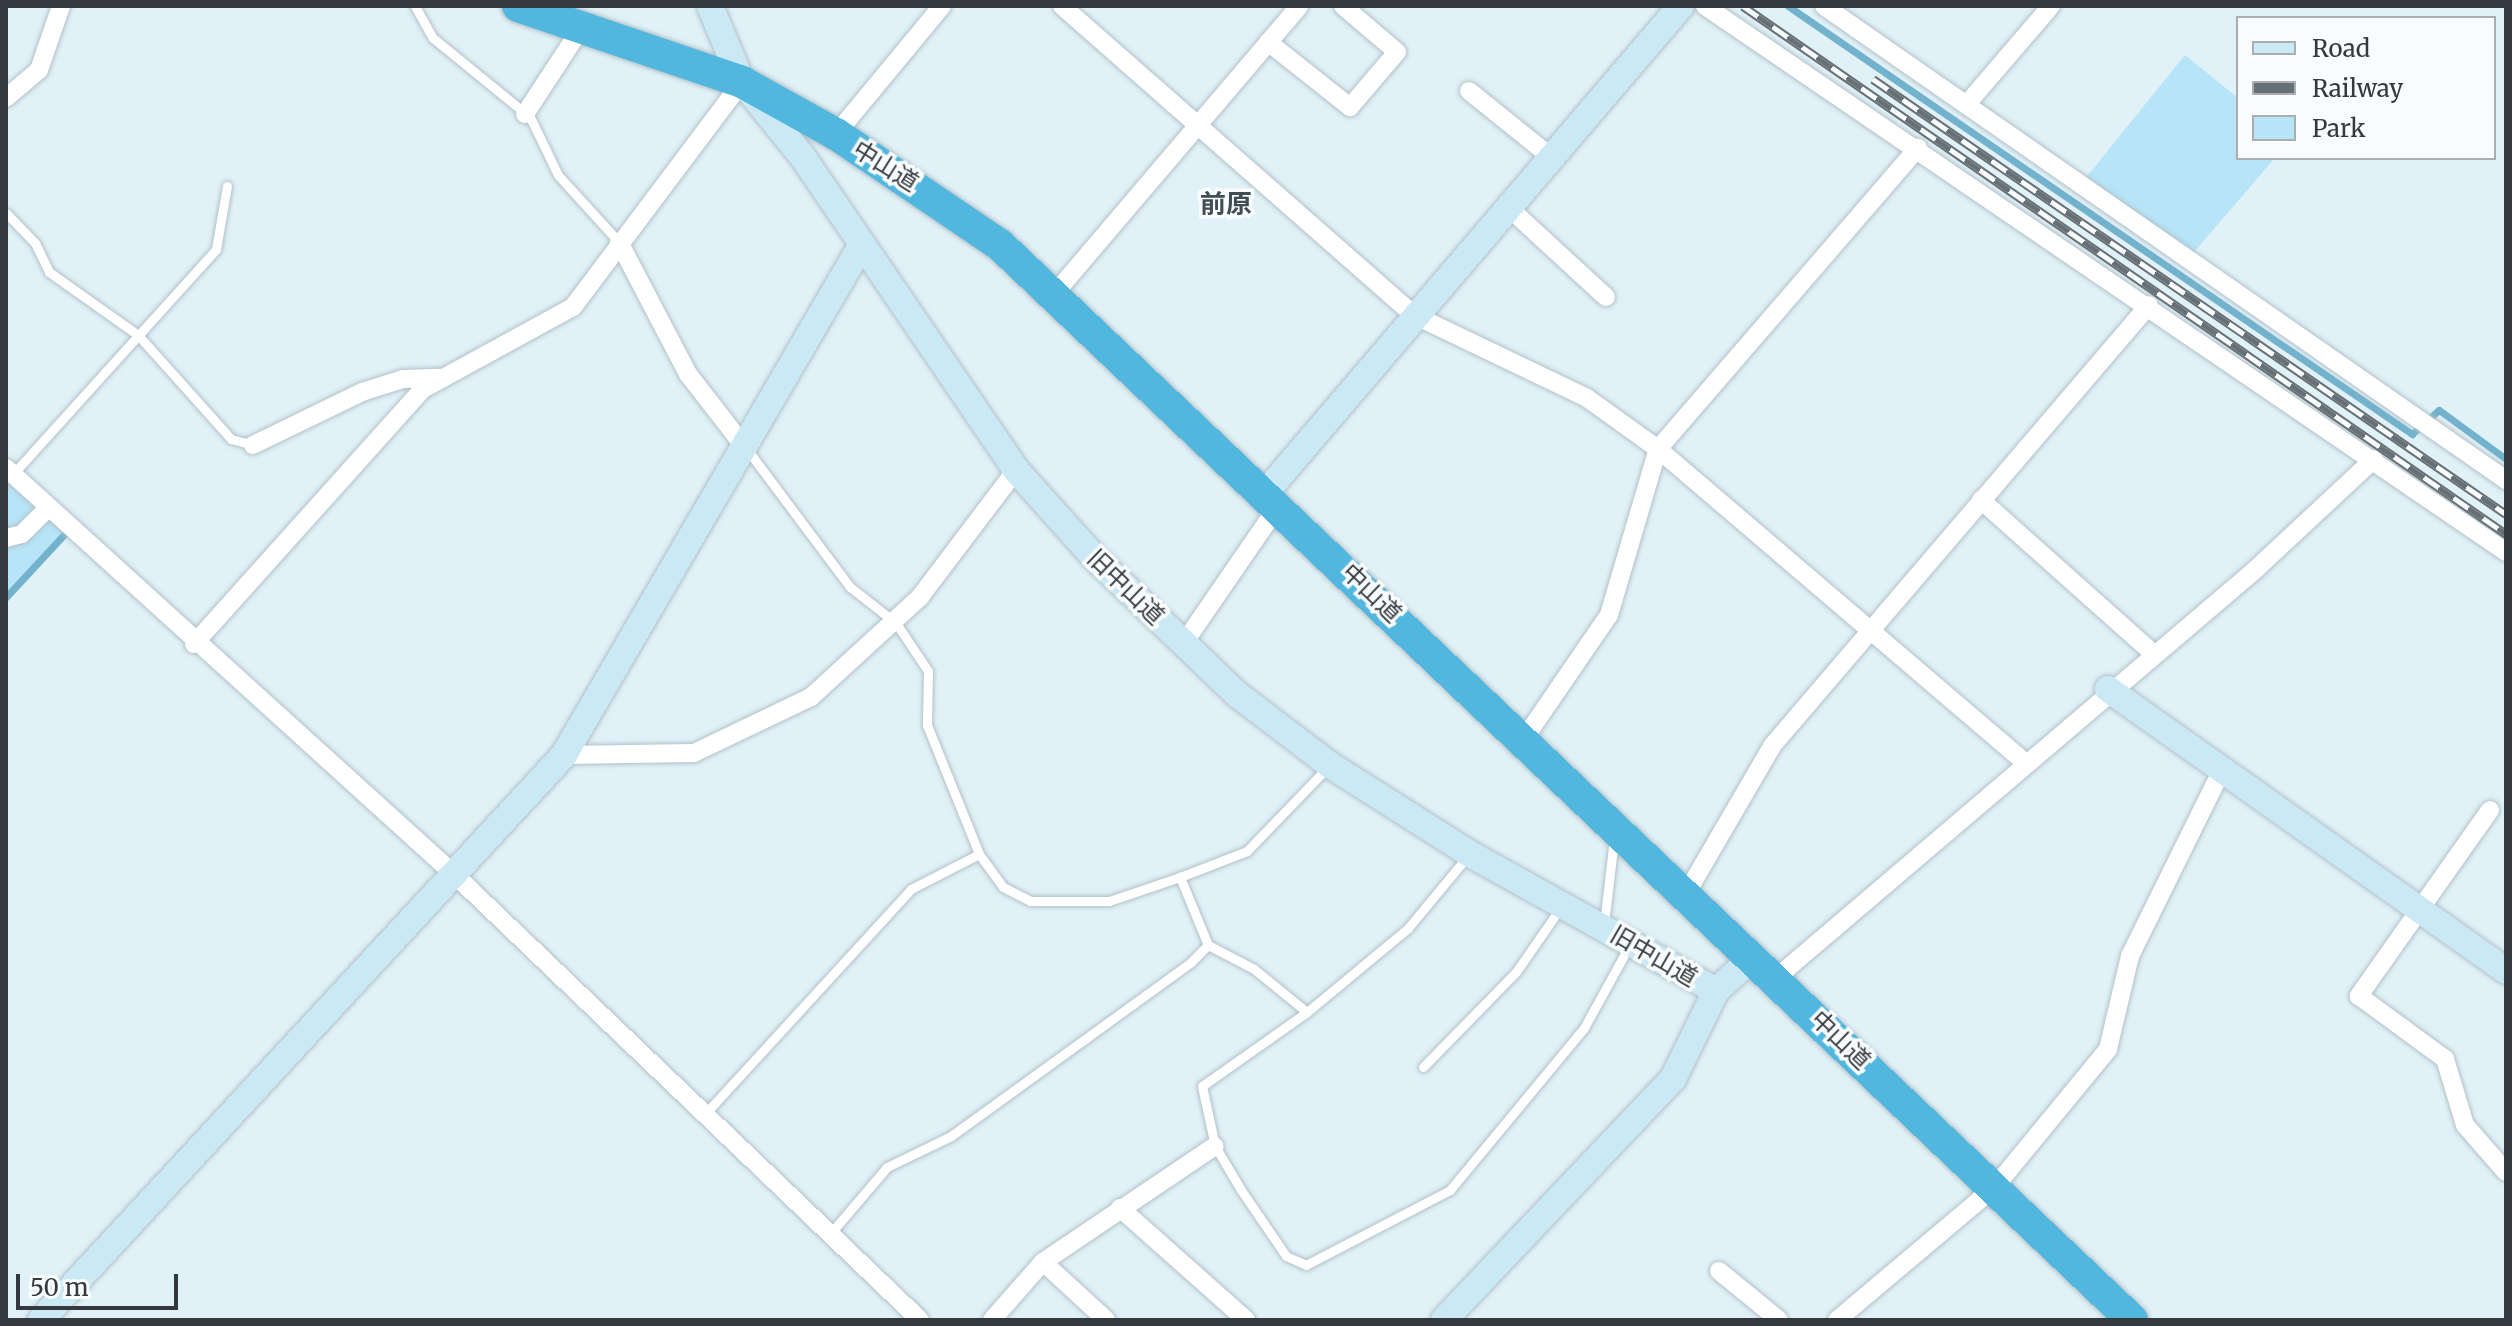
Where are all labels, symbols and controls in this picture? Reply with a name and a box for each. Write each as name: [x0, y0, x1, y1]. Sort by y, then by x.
legend: [2236, 16, 2496, 160]
text: Road: [2312, 33, 2370, 64]
text: Railway: [2312, 73, 2403, 104]
text: Park: [2312, 113, 2365, 144]
street label: 中山道: [848, 135, 924, 197]
district label: 前原: [1200, 188, 1252, 220]
street label: 旧中山道: [1081, 543, 1171, 631]
street label: 中山道: [1336, 558, 1408, 628]
street label: 旧中山道: [1605, 920, 1703, 992]
street label: 中山道: [1805, 1005, 1877, 1075]
scale bar: [20, 1258, 182, 1308]
text: 50 m: [30, 1272, 89, 1303]

